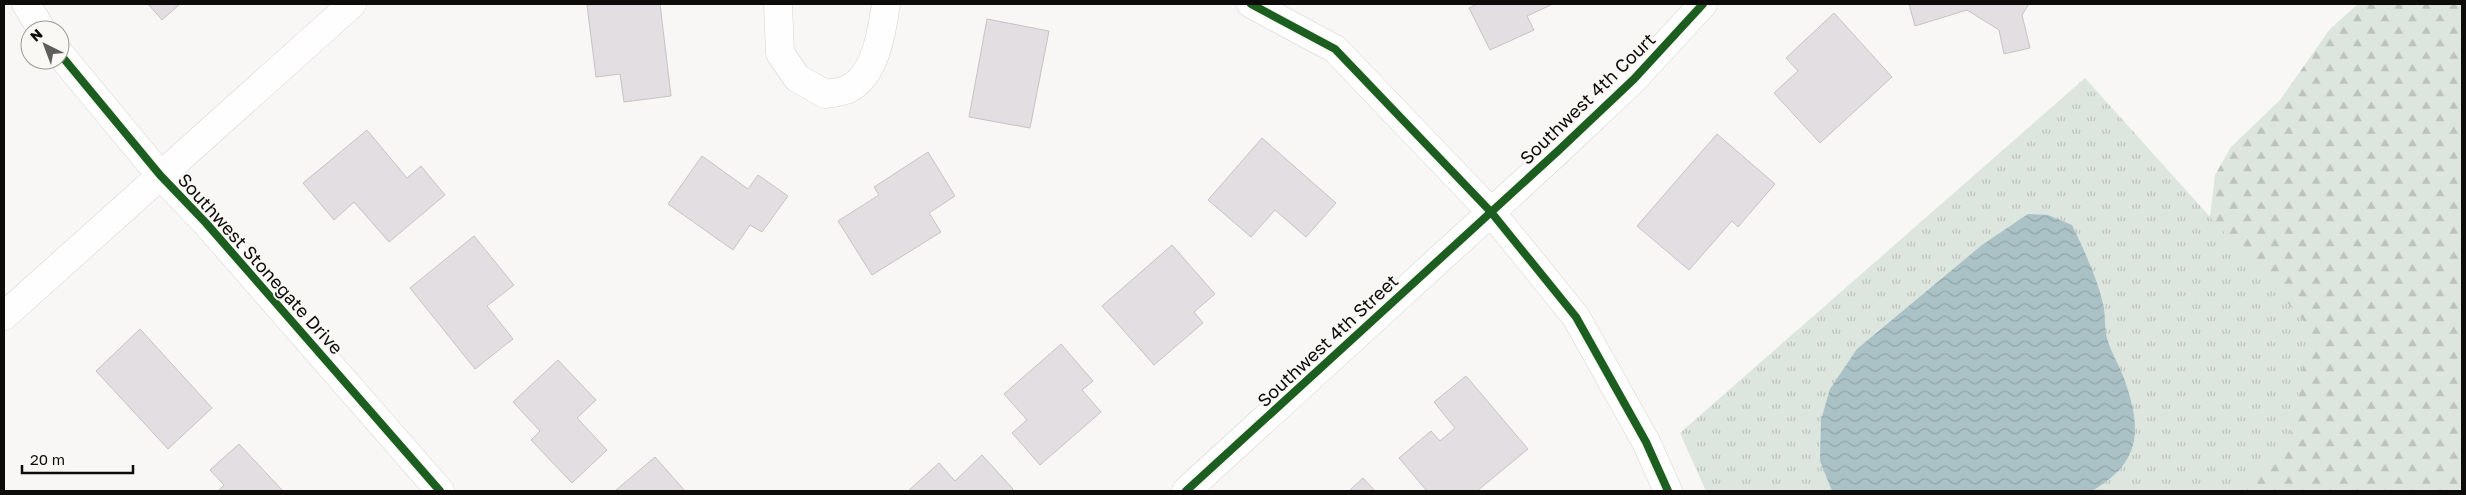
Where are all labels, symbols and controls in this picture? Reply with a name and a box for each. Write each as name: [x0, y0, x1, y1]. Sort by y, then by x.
north arrow: [20, 20, 70, 70]
text: N: [26, 25, 46, 45]
street label: Southwest 4th Court: [1515, 28, 1660, 169]
street label: Southwest Stonegate Drive: [174, 168, 348, 358]
street label: Southwest 4th Street: [1252, 269, 1402, 411]
scale bar: [22, 442, 134, 474]
text: 20 m: [30, 450, 65, 468]

